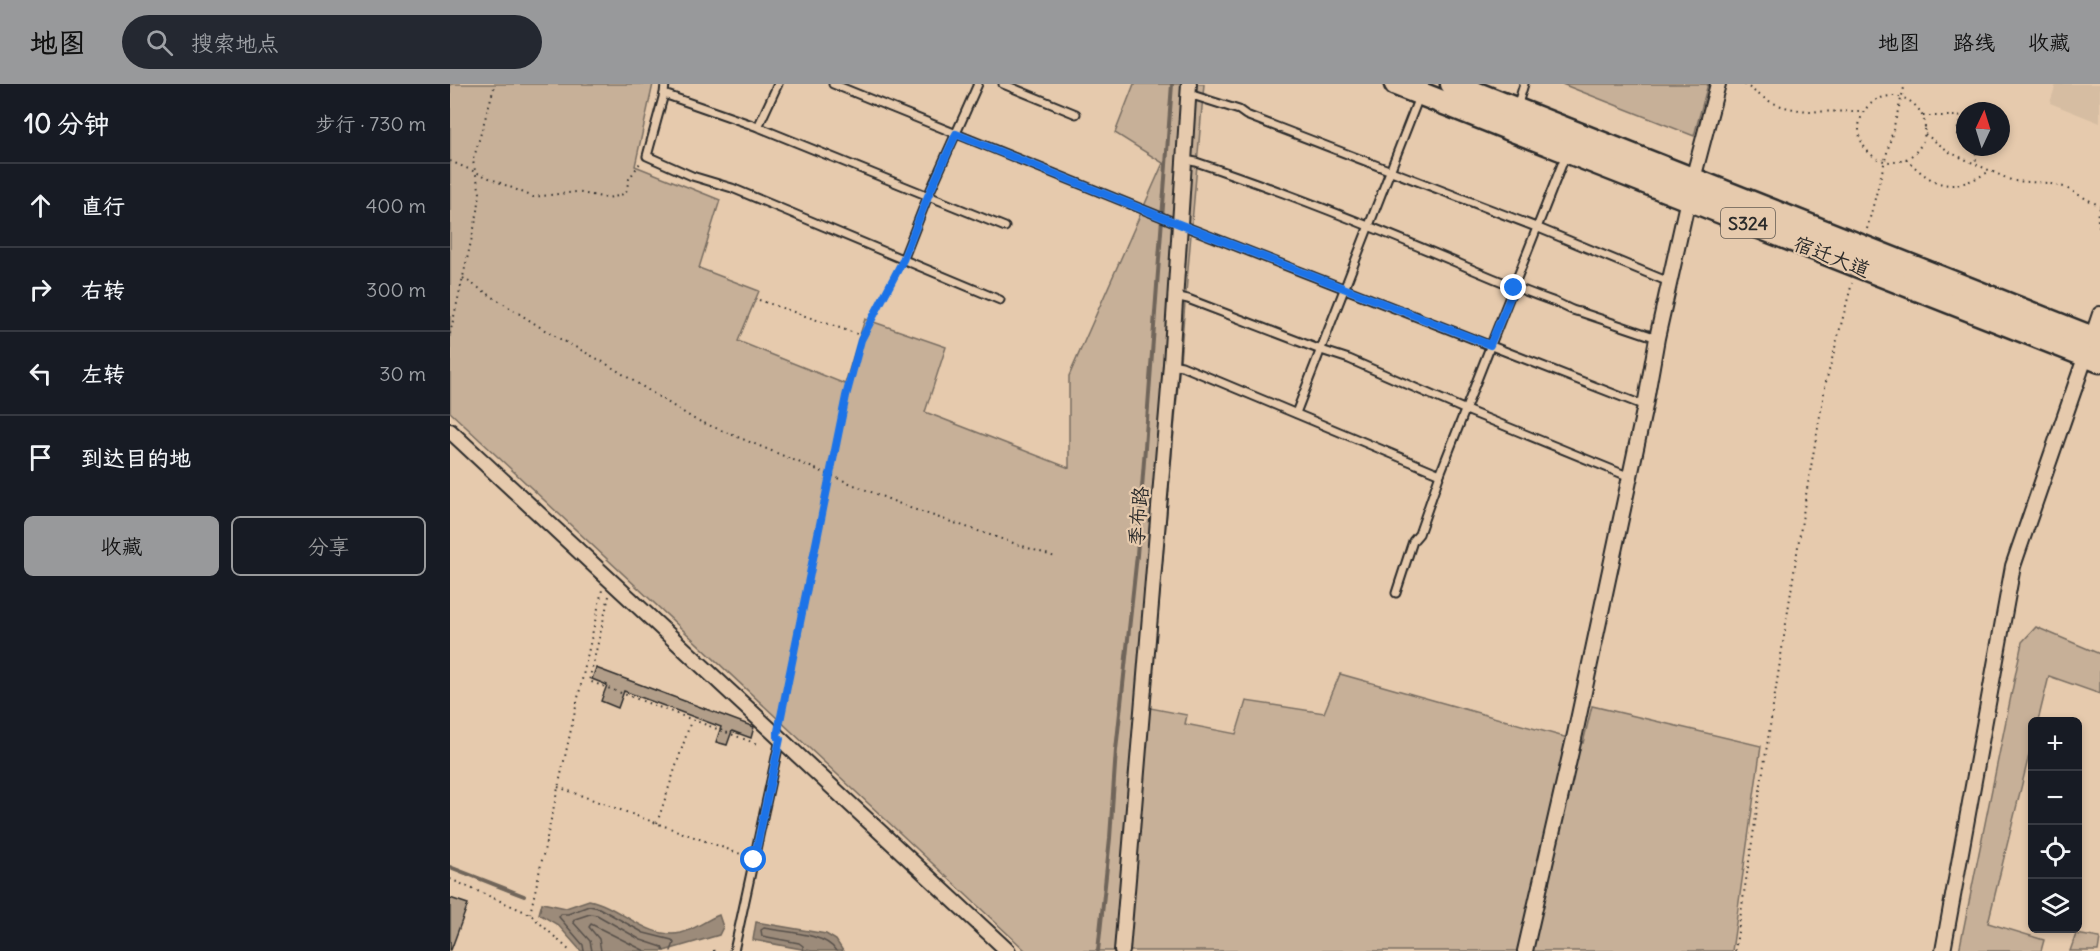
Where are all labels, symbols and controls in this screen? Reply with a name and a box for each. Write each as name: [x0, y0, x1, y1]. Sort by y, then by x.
search box: [122, 15, 542, 69]
text: 地图: [30, 25, 86, 61]
icon: search: [143, 26, 176, 59]
text: 搜索地点: [191, 29, 279, 57]
text: 地图: [1878, 29, 1920, 56]
text: 路线: [1953, 29, 1995, 56]
text: 收藏: [2028, 29, 2070, 56]
north arrow: [1956, 102, 2010, 156]
text: 10 分钟: [24, 107, 110, 140]
text: 步行 · 730 m: [315, 111, 426, 136]
icon: ahead: [24, 189, 57, 222]
text: 直行: [81, 192, 125, 220]
text: 400 m: [366, 193, 426, 218]
road number: S324: [1721, 208, 1775, 238]
street label: 宿迁大道: [1790, 230, 1874, 282]
icon: right: [24, 273, 57, 306]
route end: [1500, 274, 1526, 300]
text: 右转: [81, 276, 125, 304]
text: 300 m: [366, 277, 426, 302]
icon: left: [24, 357, 57, 390]
text: 左转: [81, 360, 125, 388]
text: 30 m: [379, 361, 426, 386]
icon: arrive: [24, 441, 57, 474]
text: 到达目的地: [81, 444, 191, 472]
street label: 季布路: [1123, 484, 1153, 547]
button: 收藏: [24, 516, 219, 576]
button: 分享: [231, 516, 426, 576]
map controls: [2028, 717, 2082, 933]
button: +: [2028, 717, 2082, 771]
button: −: [2028, 771, 2082, 825]
button: locate: [2028, 825, 2082, 879]
route start: [740, 846, 766, 872]
button: layers: [2028, 879, 2082, 933]

